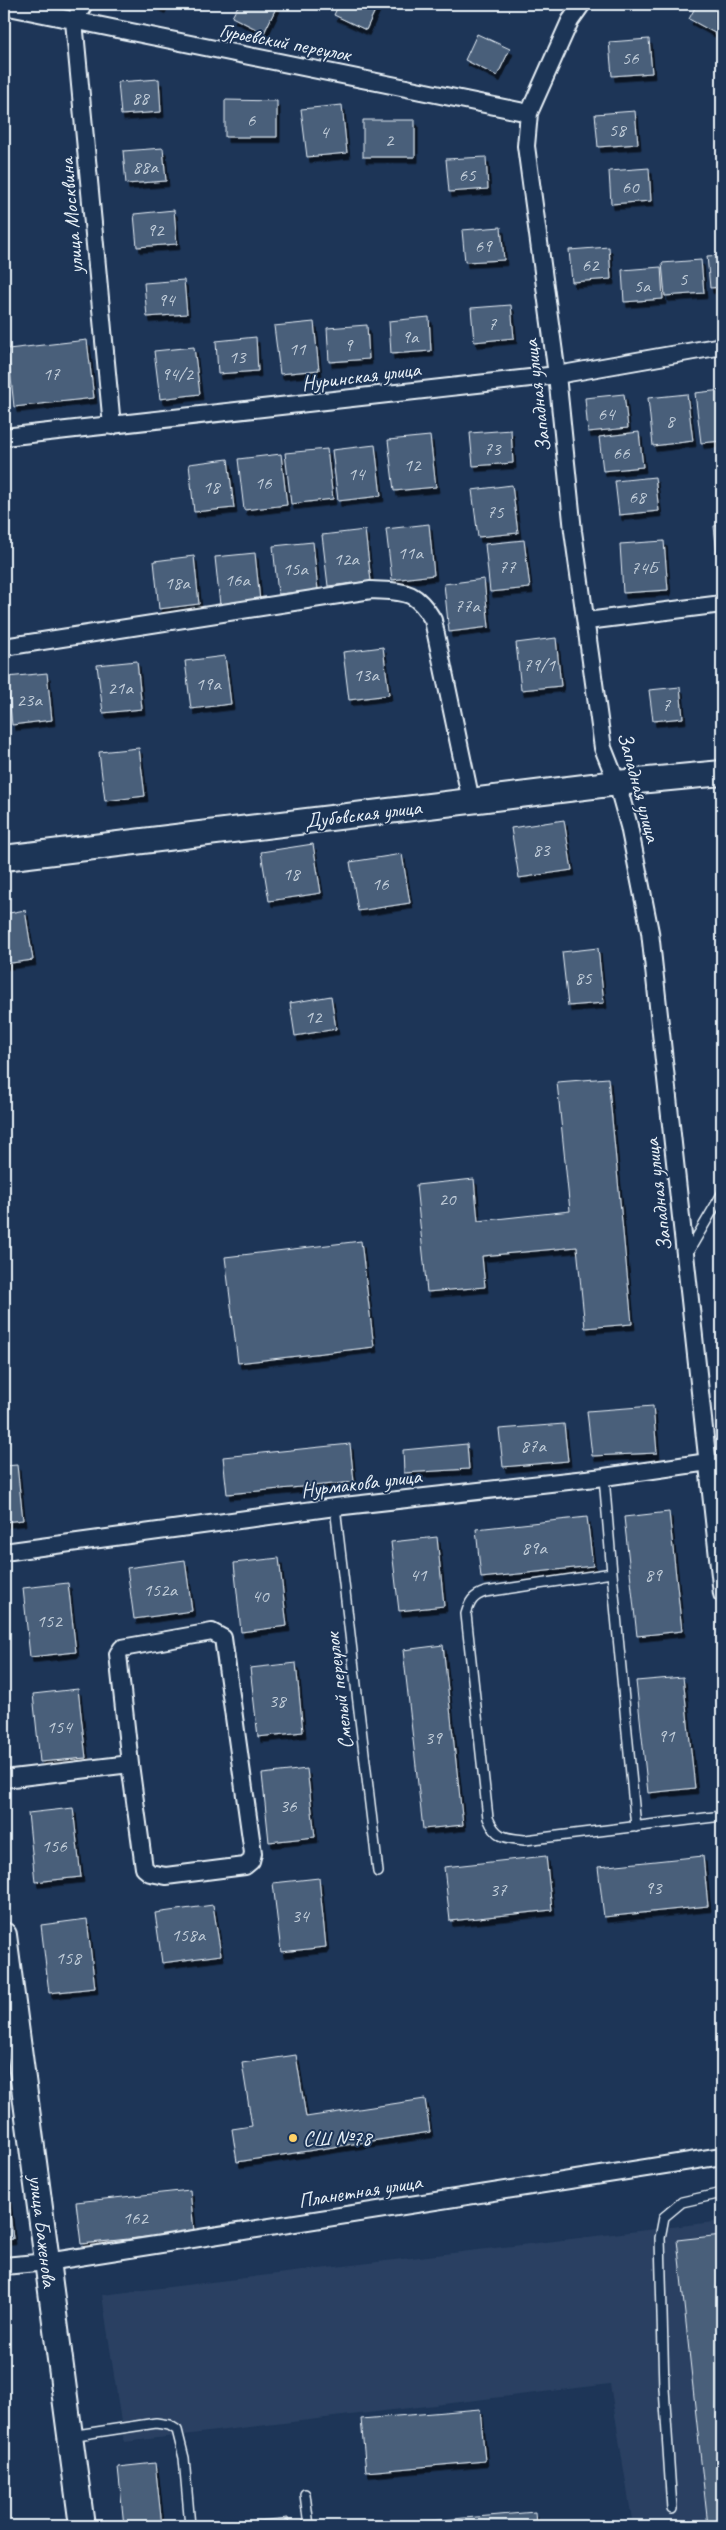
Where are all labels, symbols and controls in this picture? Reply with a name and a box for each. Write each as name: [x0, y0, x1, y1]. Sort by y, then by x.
street label: Гурьевский переулок: [217, 17, 355, 68]
house number: 56: [621, 46, 640, 70]
house number: 88: [131, 86, 151, 110]
house number: 6: [247, 108, 257, 132]
house number: 58: [608, 118, 628, 142]
house number: 4: [320, 120, 331, 144]
house number: 2: [385, 128, 395, 152]
street label: улица Москвина: [53, 155, 89, 277]
house number: 88а: [132, 155, 159, 179]
house number: 65: [458, 163, 477, 187]
house number: 60: [621, 175, 640, 199]
house number: 92: [146, 218, 165, 242]
house number: 69: [474, 234, 493, 258]
house number: 62: [581, 253, 600, 277]
house number: 5: [679, 267, 689, 291]
house number: 5а: [634, 274, 652, 298]
house number: 94: [157, 288, 177, 312]
house number: 7: [488, 312, 498, 336]
house number: 9а: [402, 325, 420, 349]
house number: 9: [344, 333, 354, 357]
street label: Западная улица: [517, 336, 557, 454]
house number: 11: [288, 337, 307, 361]
house number: 13: [228, 345, 247, 369]
street label: Нуринская улица: [300, 356, 424, 396]
house number: 17: [42, 362, 61, 386]
house number: 94/2: [161, 362, 194, 386]
house number: 64: [597, 402, 617, 426]
house number: 8: [666, 409, 677, 433]
house number: 73: [483, 437, 502, 461]
house number: 66: [612, 441, 631, 465]
house number: 12: [403, 453, 422, 477]
house number: 14: [347, 462, 367, 486]
house number: 16: [254, 471, 273, 495]
house number: 18: [202, 475, 222, 499]
house number: 68: [628, 485, 648, 509]
house number: 75: [486, 500, 505, 524]
house number: 11а: [397, 541, 424, 565]
house number: 12а: [333, 547, 360, 571]
house number: 77: [498, 555, 517, 579]
house number: 74Б: [631, 556, 661, 580]
house number: 15а: [282, 557, 309, 581]
house number: 16а: [224, 568, 251, 592]
house number: 18а: [164, 571, 191, 595]
house number: 77а: [454, 594, 481, 618]
house number: 79/1: [523, 653, 556, 677]
house number: 13а: [353, 663, 380, 687]
house number: 19а: [195, 672, 222, 696]
house number: 21а: [107, 676, 134, 700]
house number: 23а: [16, 688, 43, 712]
house number: 7: [662, 693, 672, 717]
street label: Западная улица: [612, 729, 667, 847]
street label: Дубовская улица: [303, 794, 425, 834]
house number: 83: [532, 838, 551, 862]
house number: 18: [282, 862, 302, 886]
house number: 16: [371, 872, 390, 896]
house number: 85: [574, 966, 593, 990]
house number: 12: [304, 1005, 323, 1029]
street label: Западная улица: [638, 1135, 678, 1253]
house number: 20: [438, 1187, 457, 1211]
house number: 87а: [520, 1434, 547, 1458]
street label: Нурмакова улица: [299, 1462, 425, 1503]
house number: 89а: [521, 1536, 548, 1560]
house number: 41: [409, 1563, 428, 1587]
house number: 89: [644, 1563, 663, 1587]
house number: 152а: [143, 1578, 179, 1602]
house number: 40: [251, 1584, 270, 1608]
house number: 152: [36, 1609, 63, 1633]
street label: Смелый переулок: [319, 1629, 359, 1751]
house number: 38: [268, 1689, 288, 1713]
house number: 154: [46, 1715, 74, 1739]
house number: 91: [657, 1724, 676, 1748]
house number: 39: [424, 1726, 443, 1750]
house number: 36: [279, 1794, 298, 1818]
house number: 156: [41, 1834, 68, 1858]
house number: 93: [644, 1876, 663, 1900]
house number: 37: [489, 1878, 508, 1902]
house number: 34: [291, 1904, 311, 1928]
house number: 158а: [171, 1923, 207, 1947]
house number: 158: [55, 1946, 83, 1970]
place label: СШ №78: [303, 2125, 374, 2151]
marker: СШ №78: [287, 2132, 299, 2144]
street label: Планетная улица: [296, 2168, 425, 2214]
street label: улица Баженова: [23, 2171, 63, 2290]
house number: 162: [122, 2206, 149, 2230]

